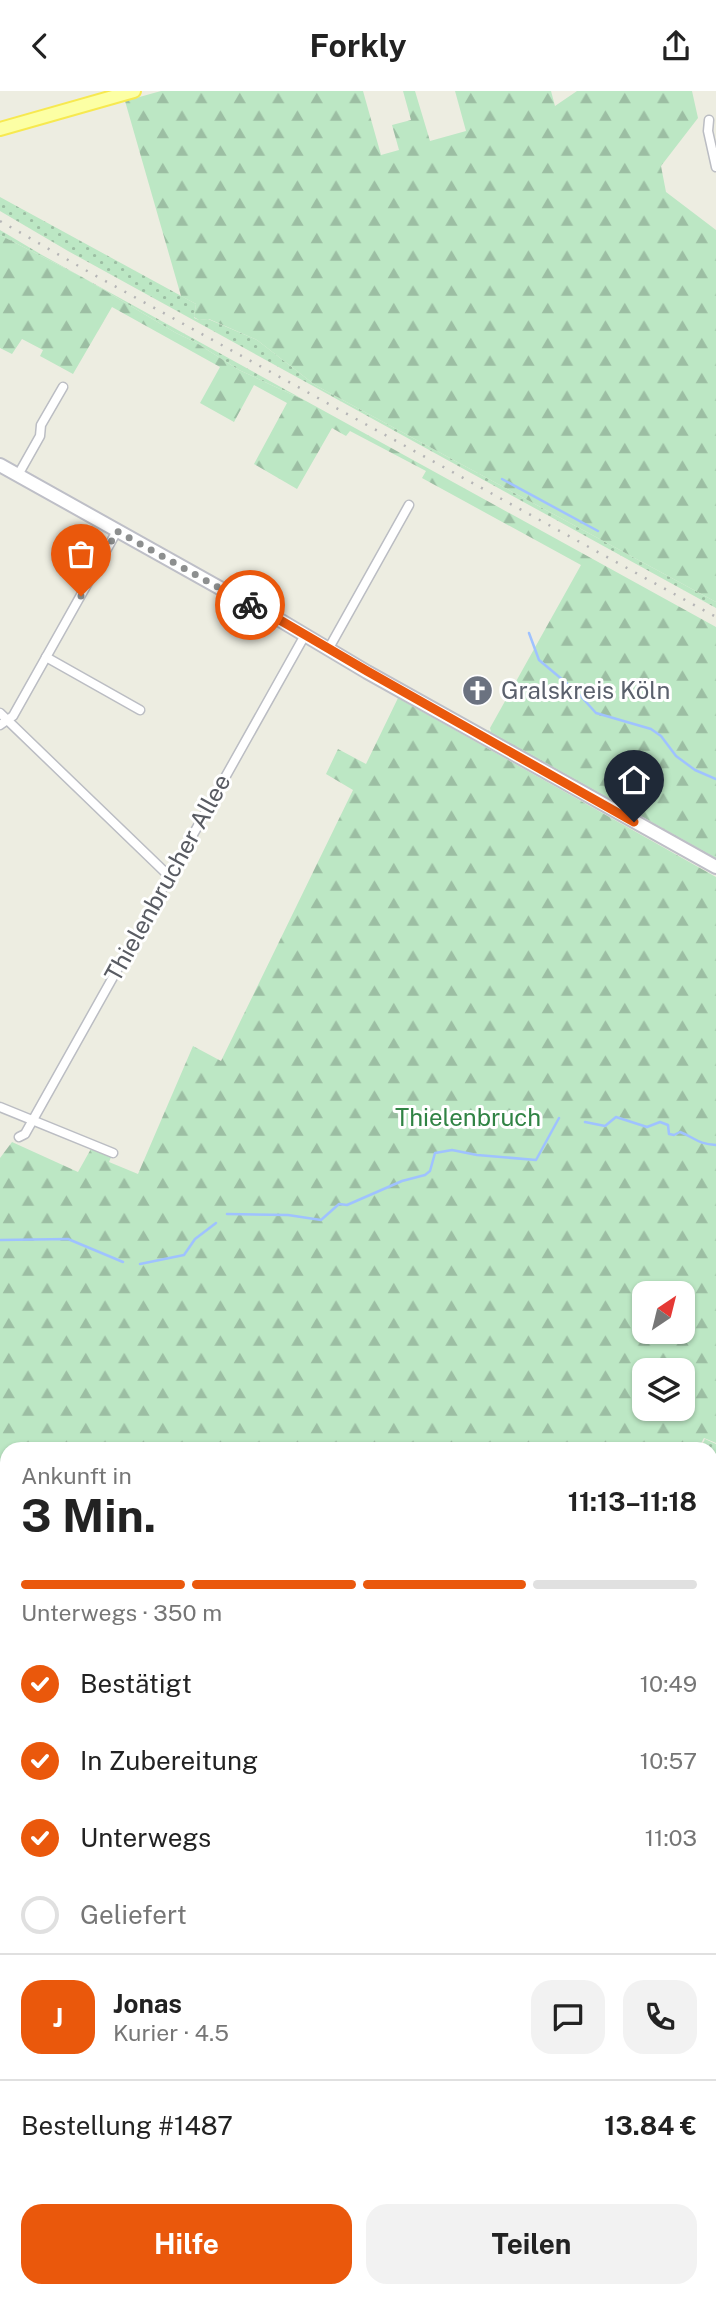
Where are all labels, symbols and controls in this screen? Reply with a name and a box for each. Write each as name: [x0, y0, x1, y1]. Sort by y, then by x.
icon: back: [21, 27, 59, 65]
text: Forkly: [310, 27, 406, 64]
icon: share: [657, 27, 695, 65]
pin: [51, 524, 111, 596]
icon: bag: [62, 535, 100, 573]
courier: [215, 570, 285, 640]
icon: bike: [231, 586, 269, 624]
church icon: Gralskreis Köln: [461, 674, 495, 708]
place label: Gralskreis Köln: [501, 676, 670, 704]
pin: [604, 750, 664, 822]
icon: home: [615, 761, 653, 799]
street label: Thielenbrucher Allee: [98, 769, 236, 986]
park label: Thielenbruch: [395, 1103, 541, 1131]
north arrow: [632, 1281, 695, 1344]
map controls: [632, 1281, 695, 1421]
button: layers: [632, 1358, 695, 1421]
text: Ankunft in: [21, 1462, 132, 1489]
text: 11:13–11:18: [568, 1486, 697, 1517]
text: 3 Min.: [21, 1488, 156, 1542]
text: Unterwegs · 350 m: [21, 1599, 222, 1626]
icon: check: [21, 1665, 59, 1703]
text: Bestätigt: [80, 1668, 192, 1699]
text: 10:49: [640, 1670, 697, 1697]
icon: check: [21, 1742, 59, 1780]
text: In Zubereitung: [80, 1745, 258, 1776]
text: 10:57: [640, 1747, 697, 1774]
icon: check: [21, 1819, 59, 1857]
text: Unterwegs: [80, 1822, 211, 1853]
text: 11:03: [645, 1824, 697, 1851]
text: Geliefert: [80, 1899, 187, 1930]
button: chat: [531, 1980, 605, 2054]
button: phone: [623, 1980, 697, 2054]
text: Jonas: [113, 1988, 182, 2019]
text: J: [53, 2002, 63, 2033]
text: Kurier · 4.5: [113, 2019, 229, 2046]
text: Bestellung #1487: [21, 2110, 233, 2141]
text: 13.84 €: [604, 2110, 697, 2141]
button: Hilfe: [21, 2204, 352, 2284]
button: Teilen: [366, 2204, 697, 2284]

